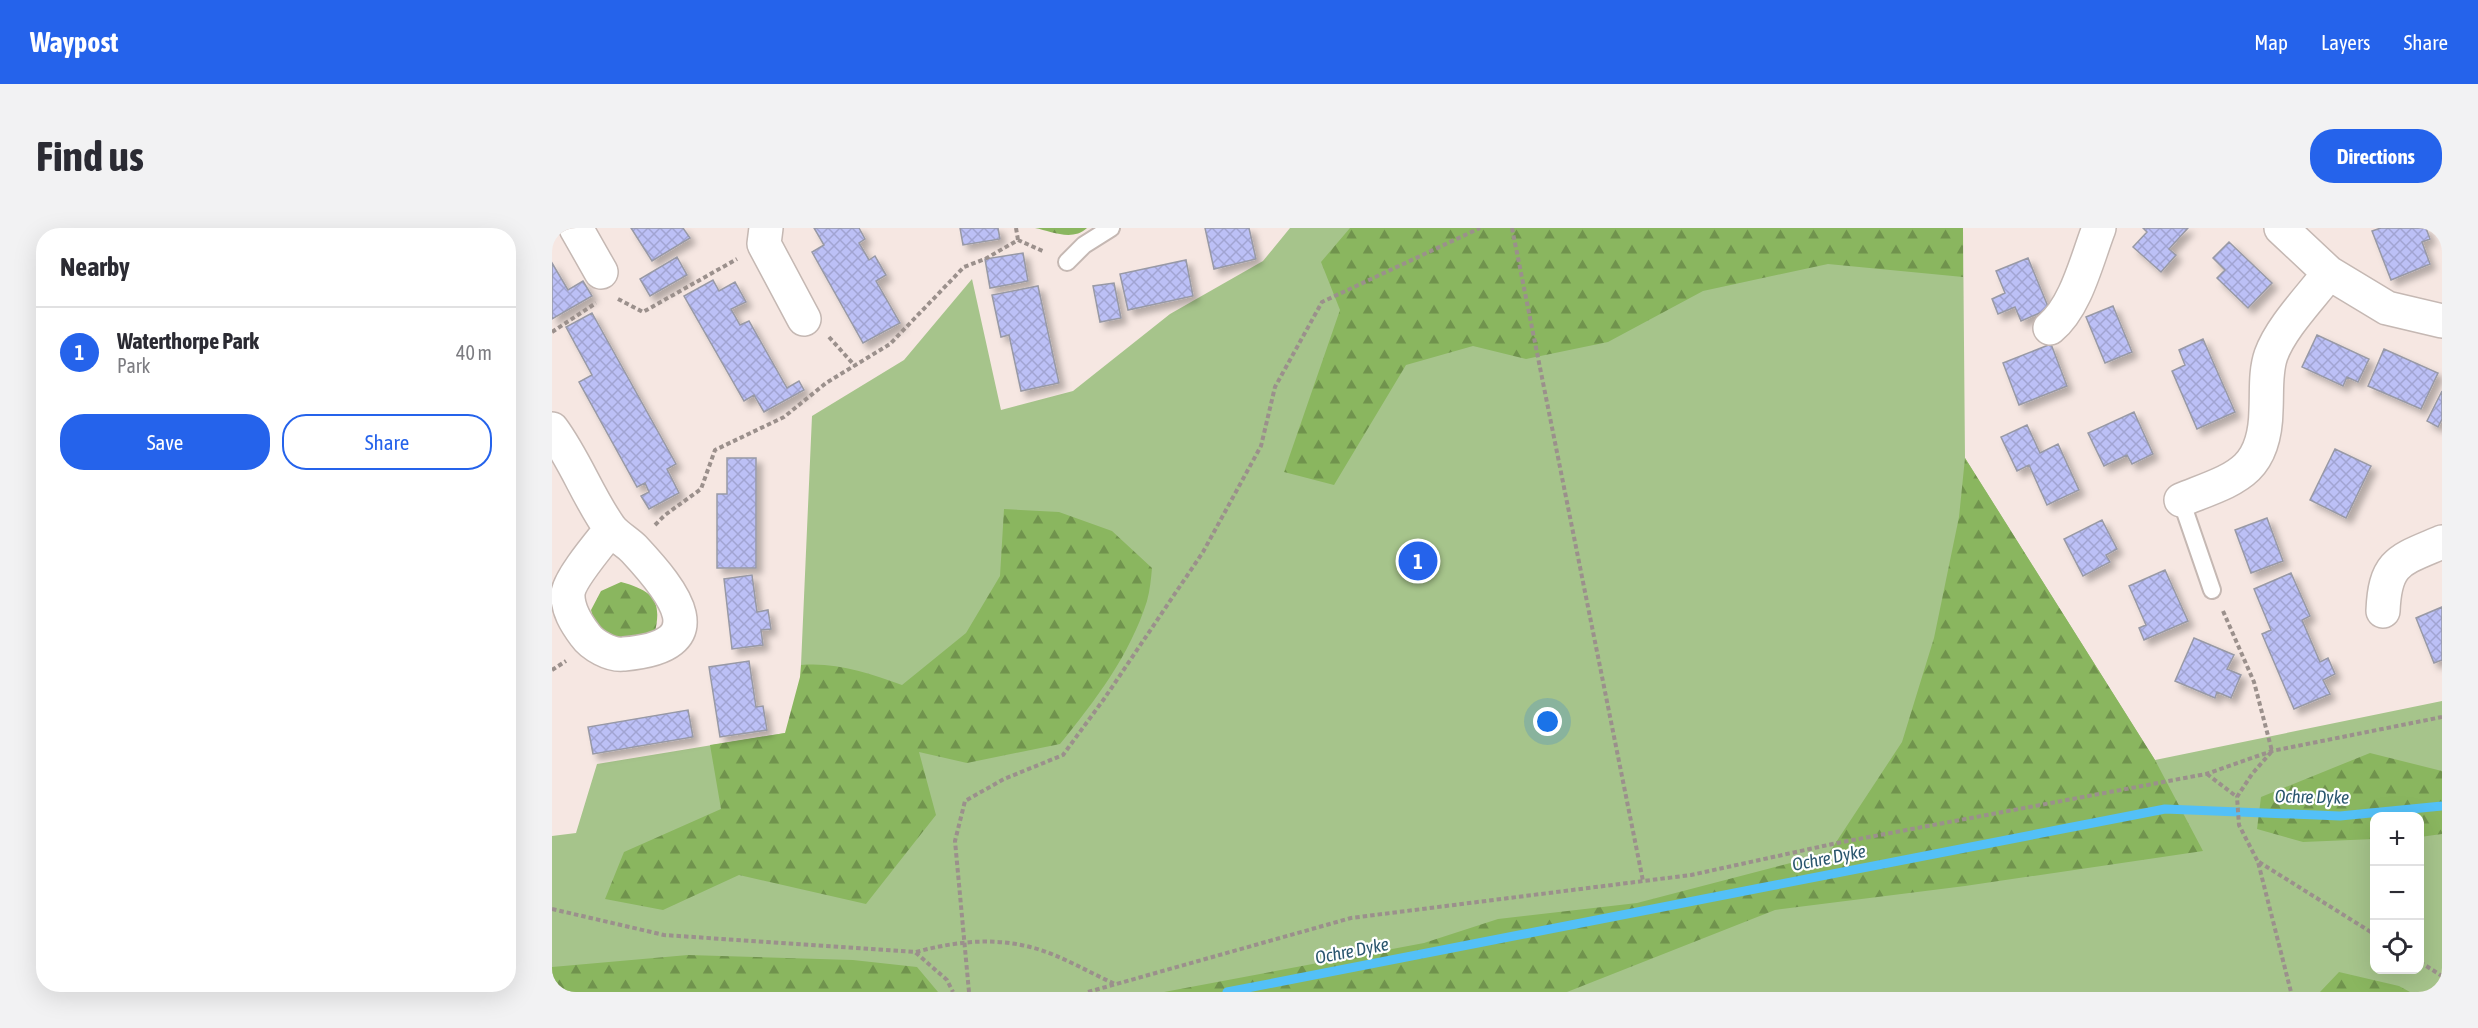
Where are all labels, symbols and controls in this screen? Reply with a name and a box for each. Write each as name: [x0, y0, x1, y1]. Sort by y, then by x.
text: Waypost: [30, 26, 118, 58]
text: Map: [2254, 30, 2288, 54]
text: Layers: [2321, 30, 2371, 54]
text: Share: [2404, 30, 2448, 54]
button: Directions: [2310, 129, 2442, 183]
text: Find us: [36, 132, 144, 180]
text: Nearby: [60, 252, 130, 282]
text: Waterthorpe Park: [117, 328, 259, 354]
text: 1: [75, 341, 84, 364]
text: 40 m: [456, 341, 492, 364]
text: Park: [117, 354, 150, 377]
button: Save: [60, 414, 270, 470]
button: Share: [282, 414, 492, 470]
pin: 1: [1398, 538, 1438, 584]
your location: [1533, 707, 1562, 736]
water label: Ochre Dyke: [2275, 785, 2349, 808]
map controls: [2370, 812, 2424, 974]
button: +: [2370, 812, 2424, 866]
water label: Ochre Dyke: [1790, 840, 1867, 875]
button: −: [2370, 866, 2424, 920]
button: locate: [2370, 920, 2424, 974]
water label: Ochre Dyke: [1313, 933, 1390, 968]

